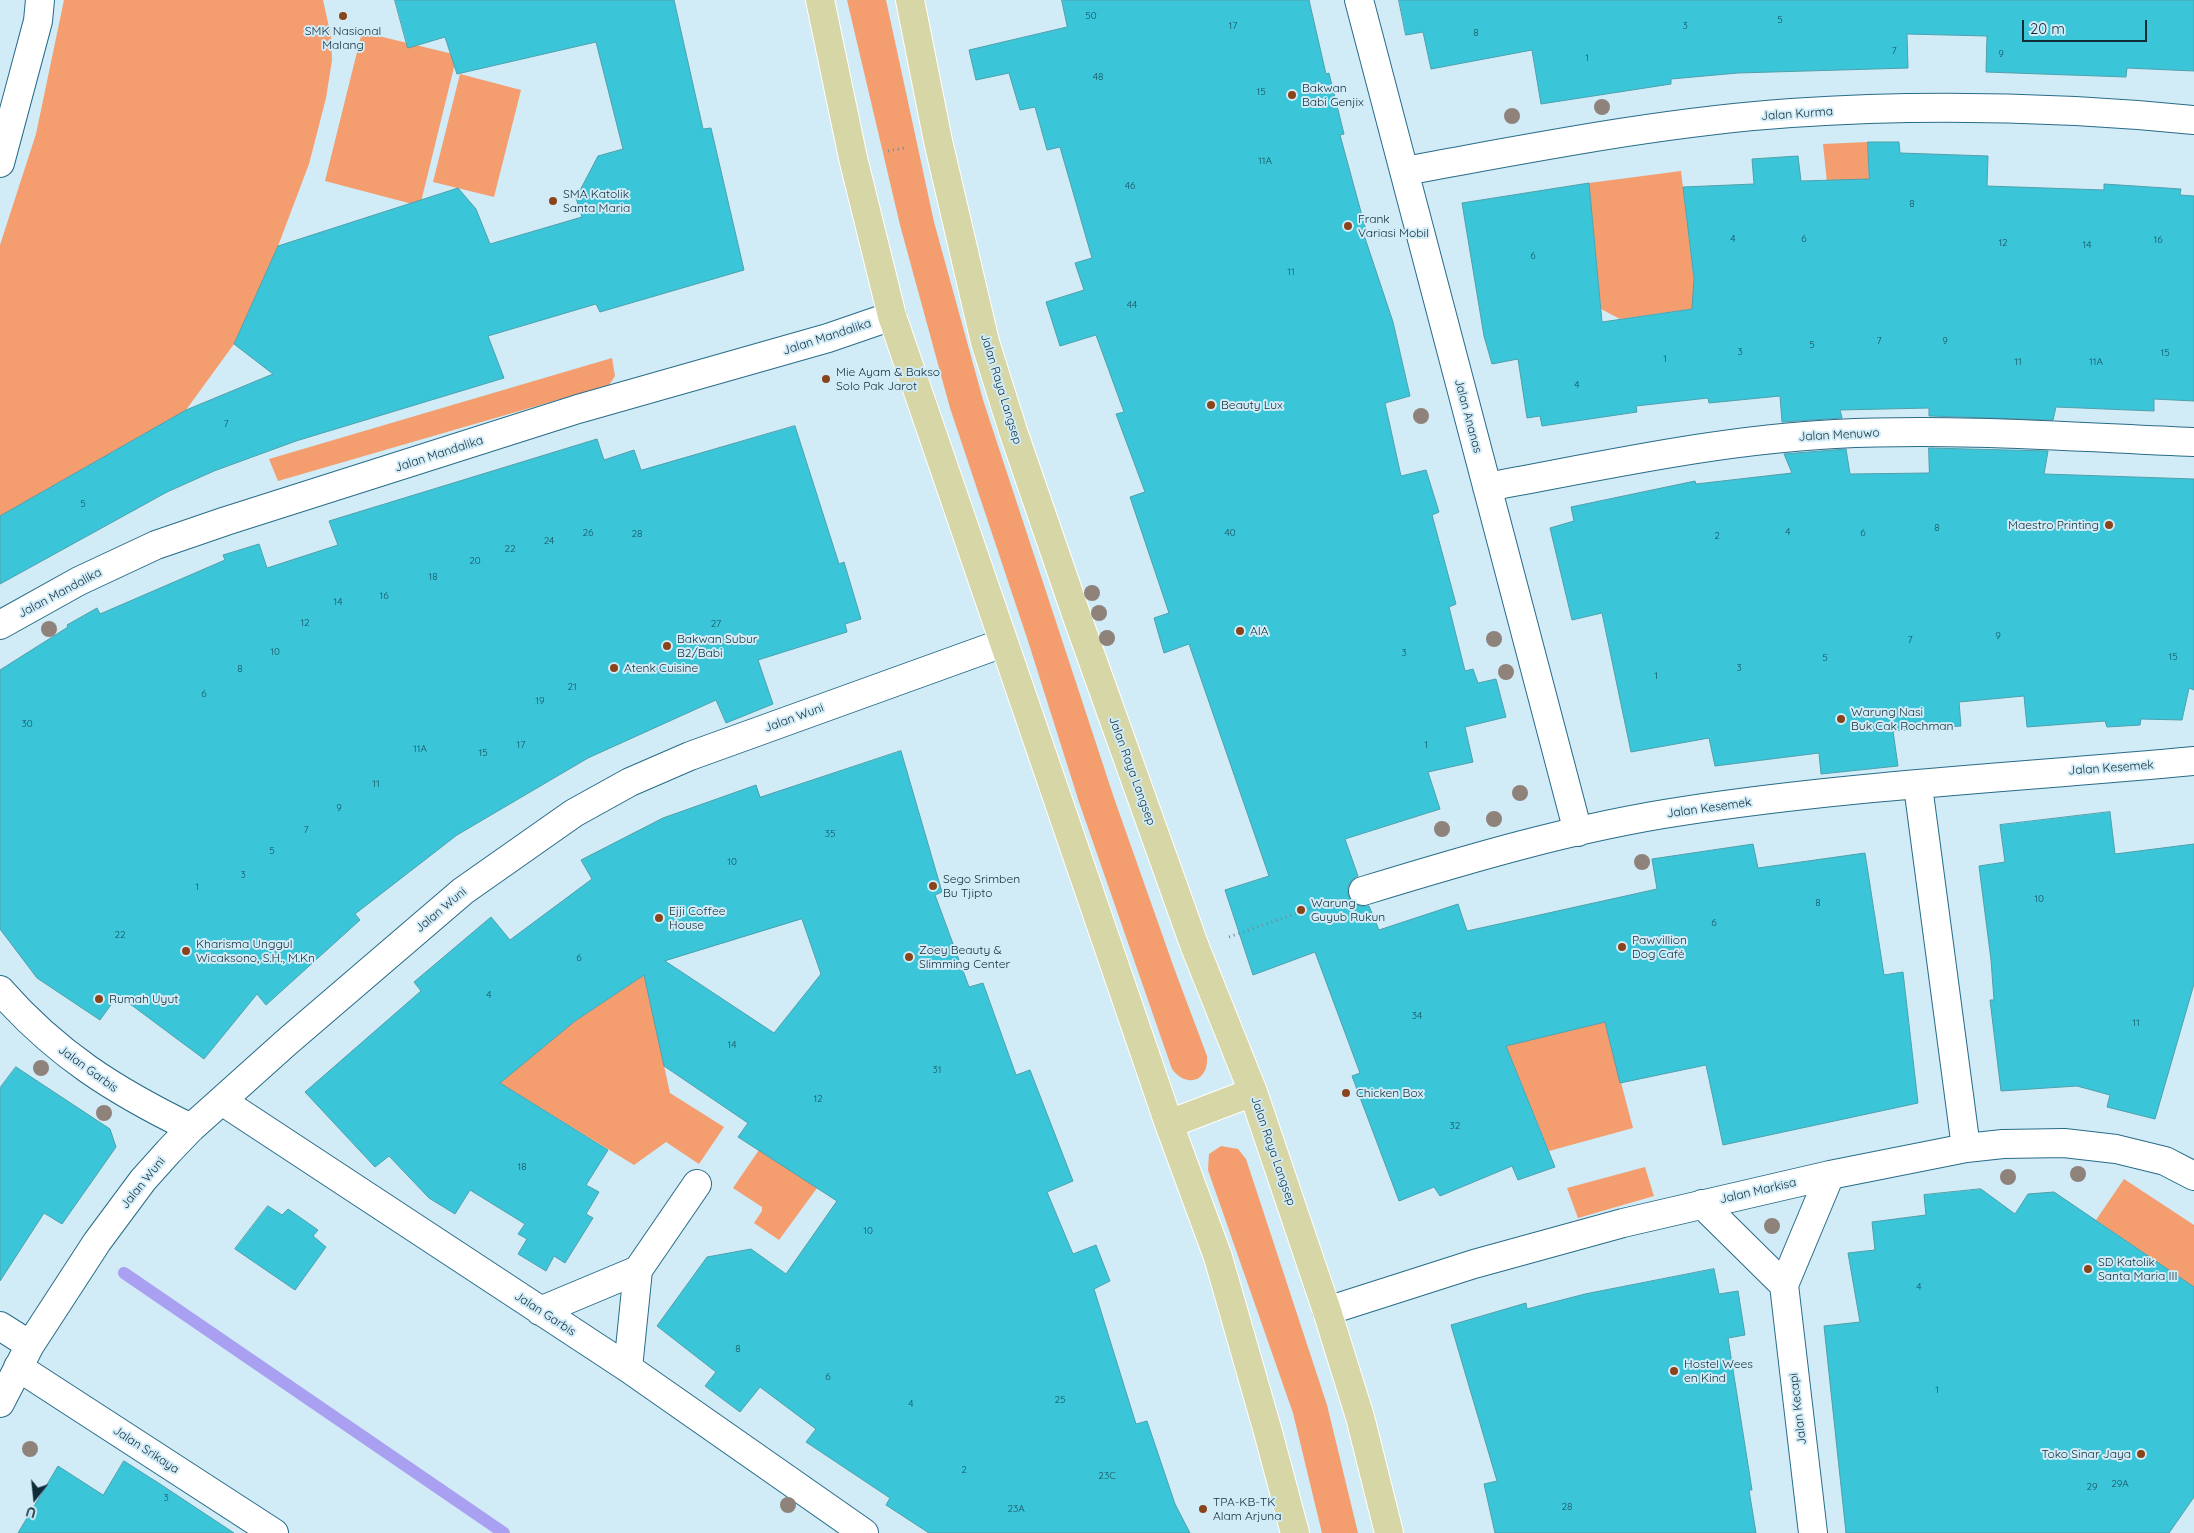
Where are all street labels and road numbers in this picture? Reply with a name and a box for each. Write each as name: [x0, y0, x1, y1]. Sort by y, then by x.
street label: Jalan Kurma: [1761, 104, 1833, 124]
street label: Jalan Mandalika: [781, 316, 873, 358]
street label: Jalan Raya Langsep: [977, 332, 1025, 446]
street label: Jalan Ananas: [1451, 377, 1485, 455]
street label: Jalan Menuwo: [1798, 426, 1880, 444]
street label: Jalan Mandalika: [393, 433, 485, 475]
street label: Jalan Mandalika: [16, 565, 104, 621]
street label: Jalan Wuni: [762, 701, 826, 735]
street label: Jalan Raya Langsep: [1106, 715, 1158, 827]
street label: Jalan Kesemek: [2068, 758, 2154, 778]
street label: Jalan Kesemek: [1666, 795, 1752, 821]
street label: Jalan Wuni: [413, 884, 469, 936]
street label: Jalan Garbis: [55, 1043, 121, 1095]
street label: Jalan Raya Langsep: [1248, 1094, 1298, 1208]
street label: Jalan Wuni: [118, 1154, 168, 1212]
street label: Jalan Markisa: [1718, 1175, 1798, 1207]
street label: Jalan Garbis: [512, 1289, 578, 1339]
street label: Jalan Kecapi: [1786, 1372, 1810, 1446]
street label: Jalan Srikaya: [110, 1423, 182, 1477]

